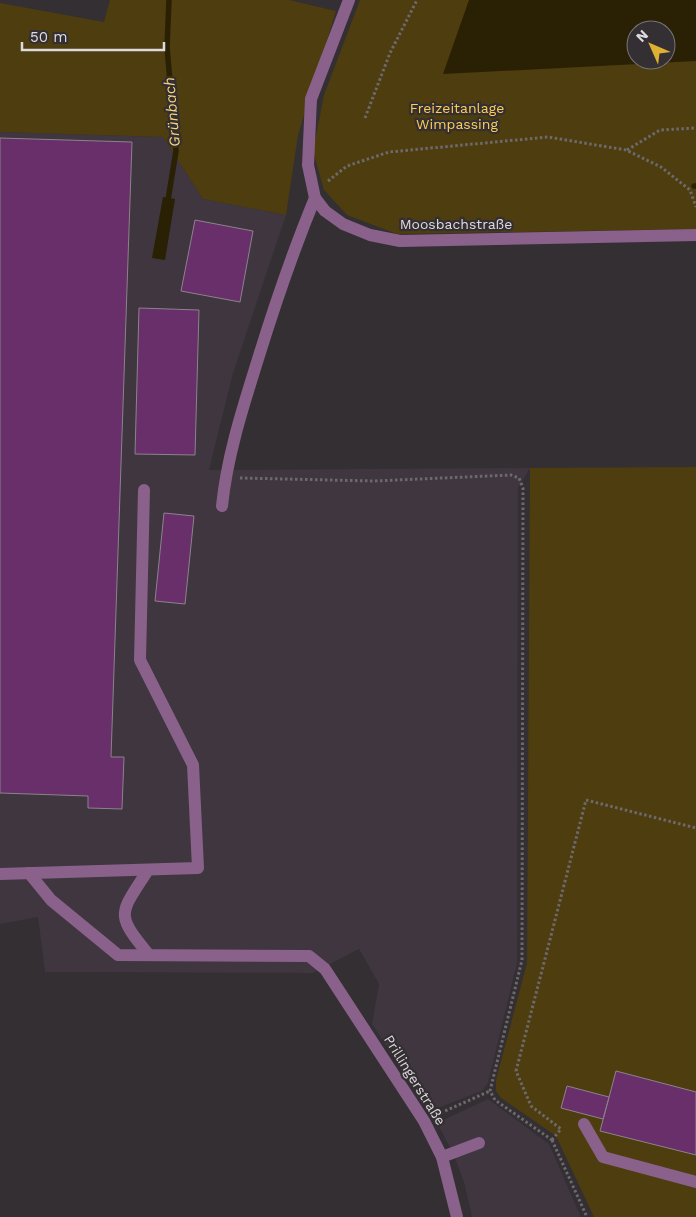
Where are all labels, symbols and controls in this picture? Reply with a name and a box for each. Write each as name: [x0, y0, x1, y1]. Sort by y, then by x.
scale bar: [22, 20, 165, 52]
north arrow: [626, 20, 676, 70]
text: N: [632, 26, 651, 45]
text: 50 m: [30, 28, 67, 46]
water label: Grünbach: [160, 76, 184, 148]
park label: Freizeitanlage Wimpassing: [410, 100, 504, 132]
street label: Moosbachstraße: [400, 216, 512, 232]
street label: Prillingerstraße: [381, 1032, 449, 1128]

